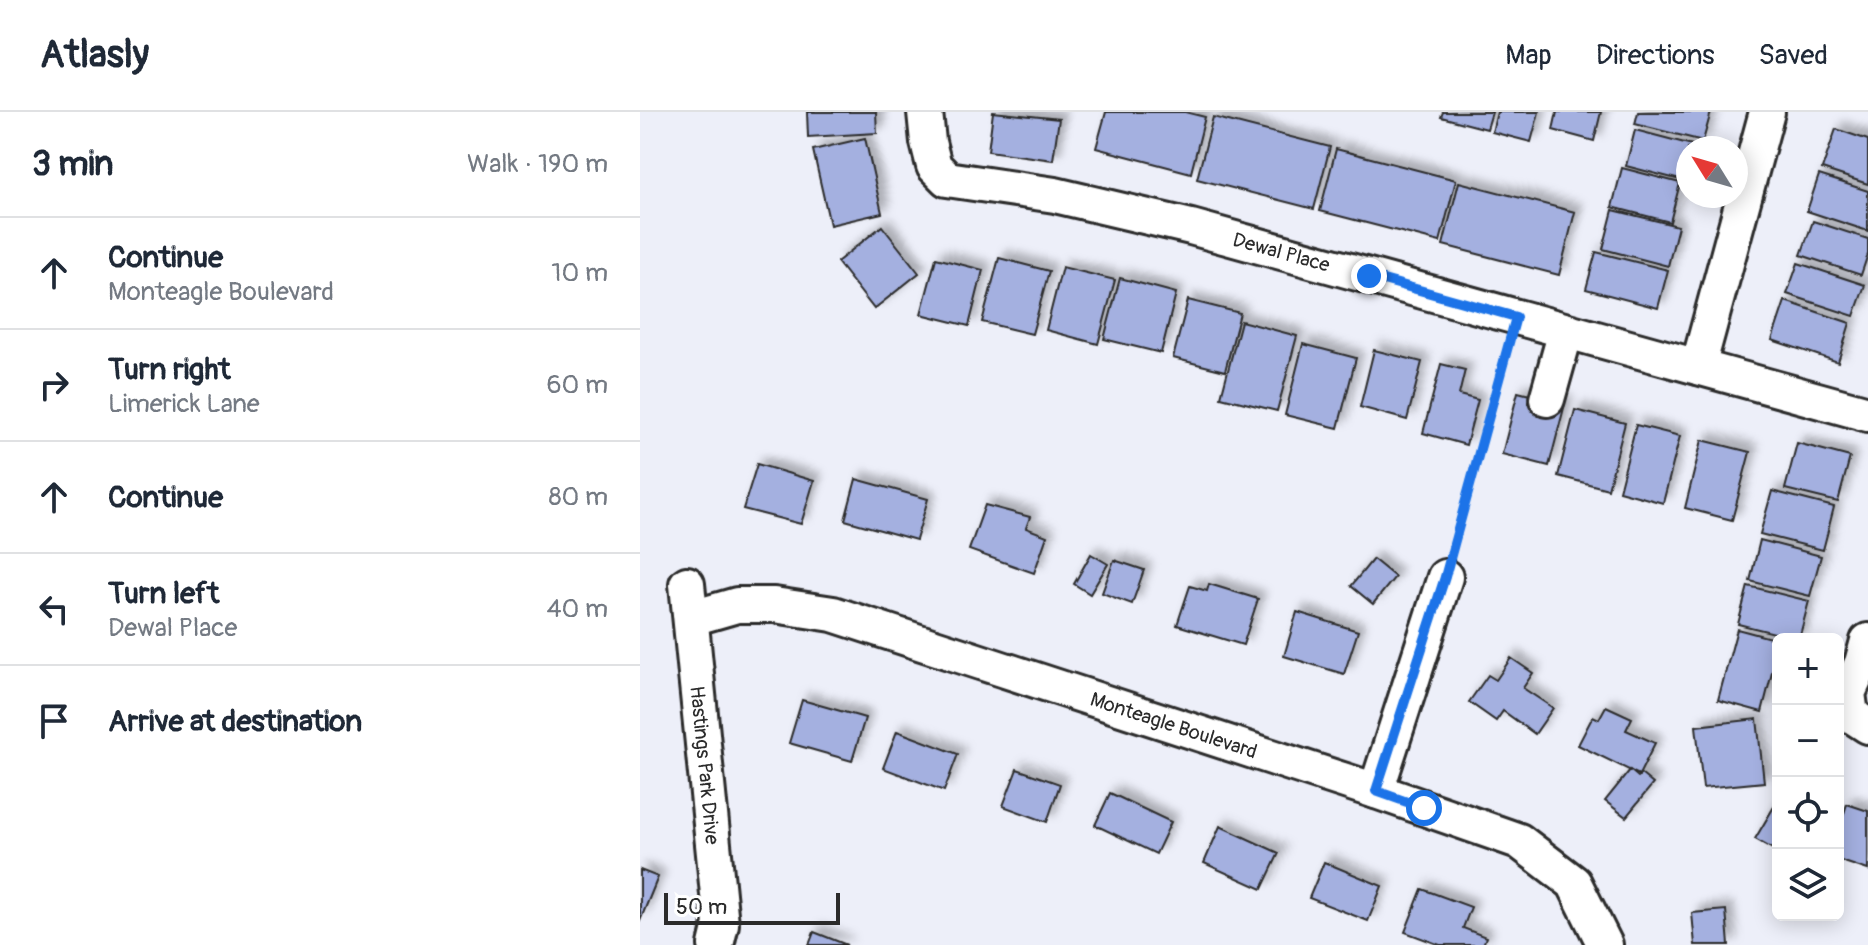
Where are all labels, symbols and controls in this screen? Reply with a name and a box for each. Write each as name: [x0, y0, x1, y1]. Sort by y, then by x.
text: Atlasly: [40, 31, 149, 79]
text: Map: [1505, 38, 1552, 73]
text: Directions: [1596, 38, 1715, 73]
text: Saved: [1759, 38, 1828, 73]
north arrow: [1676, 136, 1748, 208]
text: 3 min: [32, 143, 114, 186]
text: Walk · 190 m: [467, 148, 608, 180]
street label: Dewal Place: [1230, 227, 1333, 277]
text: Continue: [108, 239, 223, 276]
icon: ahead: [32, 251, 76, 295]
text: 10 m: [551, 257, 608, 289]
route end: [1351, 258, 1387, 294]
text: Monteagle Boulevard: [108, 276, 334, 308]
text: Turn right: [108, 351, 231, 388]
icon: right: [32, 363, 76, 407]
text: 60 m: [546, 369, 608, 401]
text: Limerick Lane: [108, 388, 260, 420]
icon: ahead: [32, 475, 76, 519]
text: Continue: [108, 479, 223, 516]
text: 80 m: [548, 481, 608, 513]
text: Turn left: [108, 575, 219, 612]
icon: left: [32, 587, 76, 631]
text: 40 m: [546, 593, 608, 625]
text: Dewal Place: [108, 612, 237, 644]
map controls: [1772, 633, 1844, 921]
button: +: [1772, 633, 1844, 705]
street label: Hastings Park Drive: [685, 685, 725, 846]
street label: Monteagle Boulevard: [1087, 686, 1260, 764]
icon: arrive: [32, 699, 76, 743]
text: Arrive at destination: [108, 703, 362, 740]
button: −: [1772, 705, 1844, 777]
button: locate: [1772, 777, 1844, 849]
route start: [1406, 790, 1442, 826]
button: layers: [1772, 849, 1844, 921]
scale bar: [664, 889, 840, 925]
text: 50 m: [676, 893, 727, 921]

